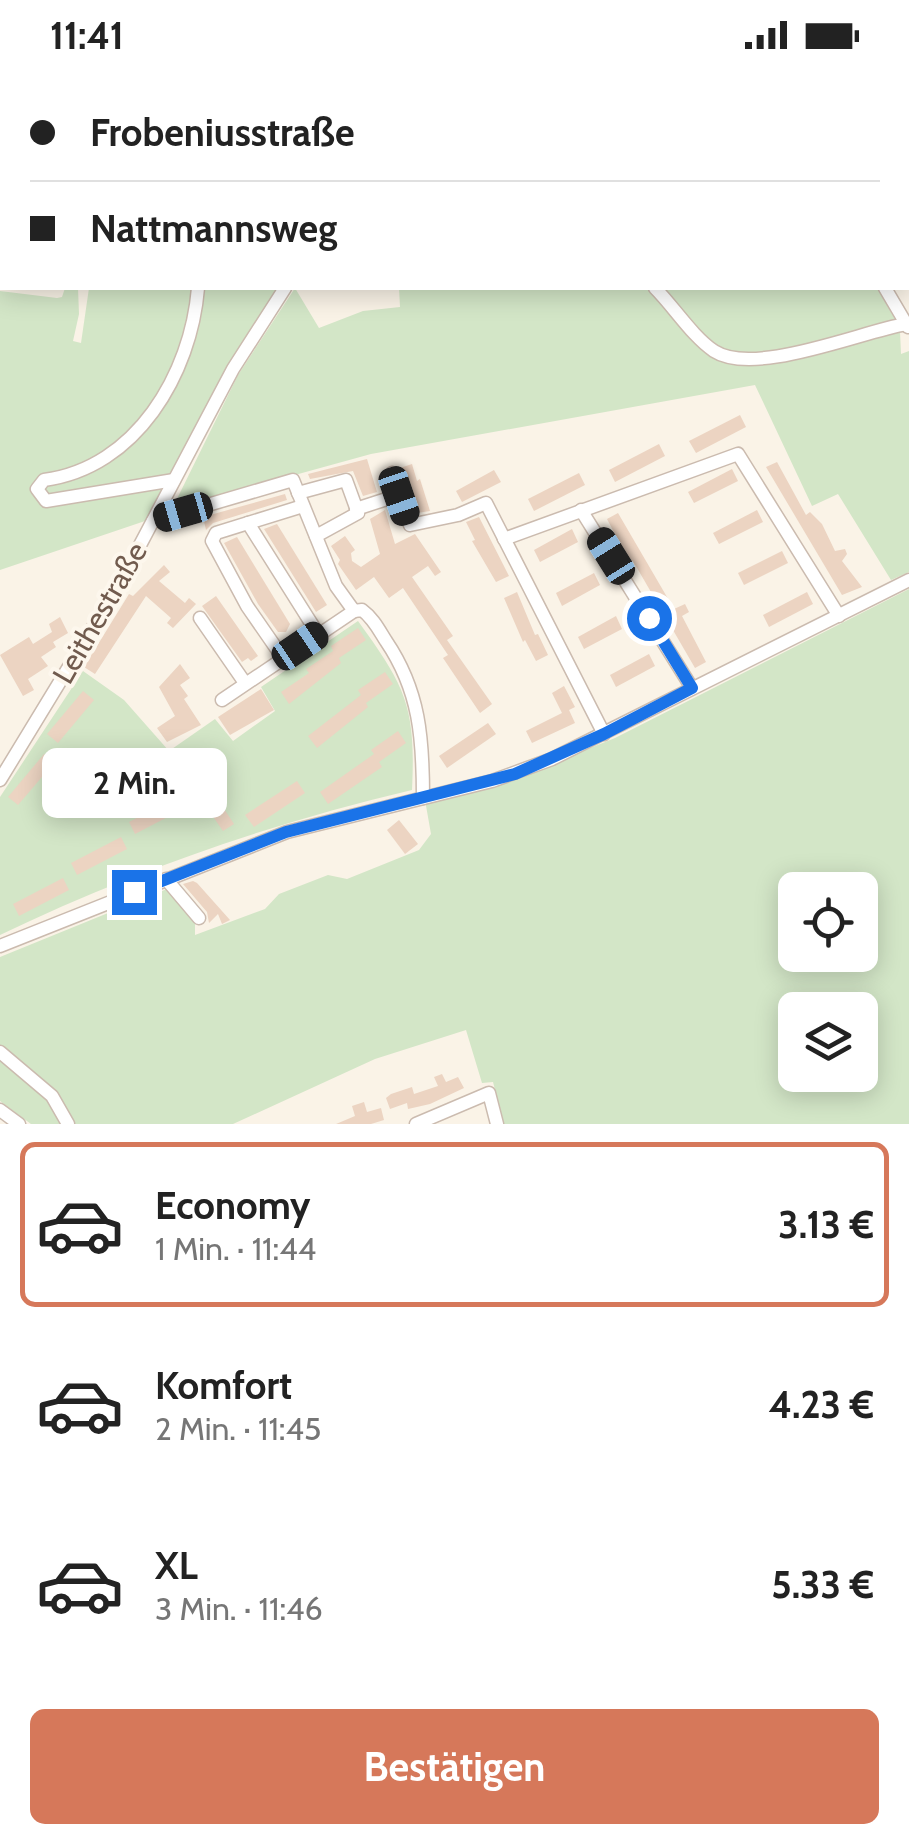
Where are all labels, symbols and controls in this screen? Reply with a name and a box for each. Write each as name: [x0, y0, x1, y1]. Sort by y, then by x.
text: 11:41: [50, 12, 124, 59]
text: Frobeniusstraße: [90, 109, 355, 156]
text: Nattmannsweg: [90, 205, 337, 252]
car: [375, 463, 423, 529]
car: [150, 489, 216, 535]
car: [582, 523, 640, 589]
street label: Leithestraße: [44, 536, 155, 690]
route start: [627, 596, 672, 641]
car: [267, 617, 333, 675]
callout: 2 Min.: [42, 747, 226, 817]
text: 2 Min.: [93, 763, 176, 802]
route end: [112, 870, 157, 915]
map controls: [778, 872, 878, 1092]
button: locate: [778, 872, 878, 972]
button: layers: [778, 992, 878, 1092]
icon: car: [35, 1180, 125, 1270]
text: Economy: [155, 1182, 310, 1229]
text: 3.13 €: [778, 1201, 874, 1248]
text: 1 Min. · 11:44: [155, 1229, 316, 1268]
icon: car: [35, 1360, 125, 1450]
text: Komfort: [155, 1362, 292, 1409]
text: 4.23 €: [768, 1381, 874, 1428]
text: 2 Min. · 11:45: [155, 1409, 321, 1448]
icon: car: [35, 1540, 125, 1630]
text: XL: [155, 1542, 198, 1589]
text: 5.33 €: [771, 1561, 874, 1608]
text: 3 Min. · 11:46: [155, 1589, 323, 1628]
button: Bestätigen: [30, 1709, 879, 1824]

